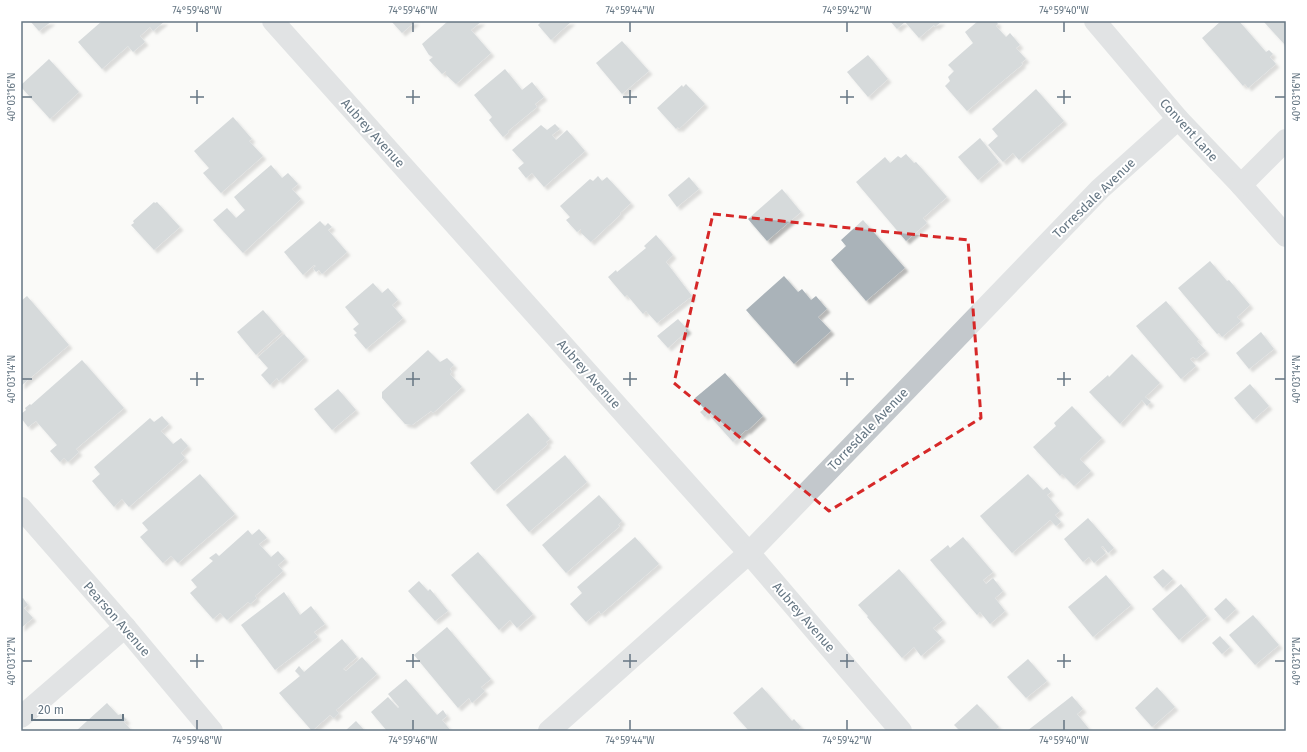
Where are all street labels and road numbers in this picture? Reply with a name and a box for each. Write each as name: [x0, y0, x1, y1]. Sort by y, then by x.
street label: Convent Lane: [1157, 95, 1221, 165]
street label: Aubrey Avenue: [338, 96, 408, 170]
street label: Torresdale Avenue: [1050, 155, 1138, 241]
street label: Aubrey Avenue: [554, 337, 624, 411]
street label: Torresdale Avenue: [825, 385, 911, 473]
street label: Pearson Avenue: [81, 579, 153, 659]
street label: Aubrey Avenue: [770, 579, 838, 655]

